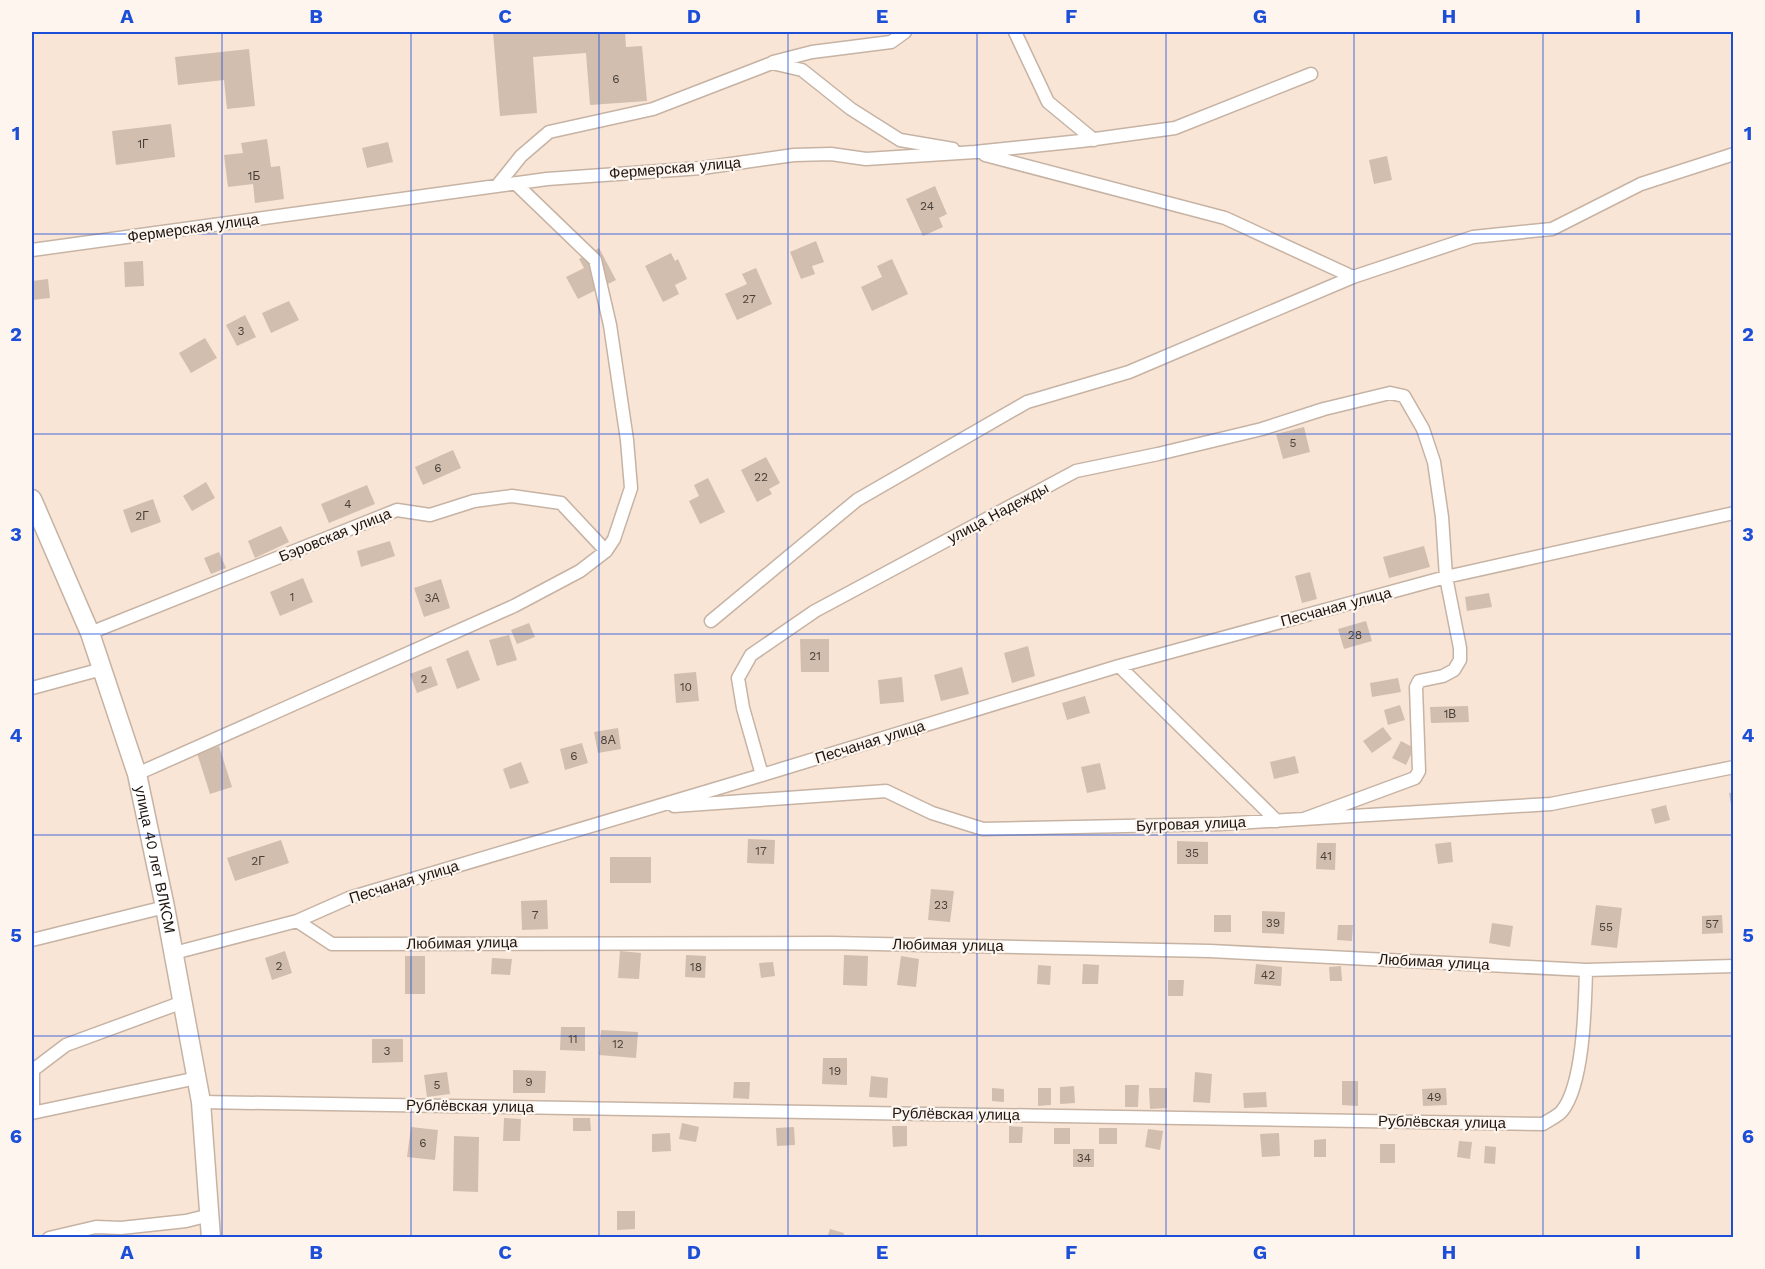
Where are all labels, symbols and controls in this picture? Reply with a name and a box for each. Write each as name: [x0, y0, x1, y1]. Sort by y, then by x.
text: A: [120, 4, 134, 28]
text: B: [309, 4, 323, 28]
text: C: [498, 4, 512, 28]
text: D: [687, 4, 701, 28]
text: E: [876, 4, 888, 28]
text: F: [1065, 4, 1077, 28]
text: G: [1253, 4, 1267, 28]
text: H: [1442, 4, 1456, 28]
text: I: [1635, 4, 1641, 28]
house number: 6: [612, 72, 620, 86]
text: 1: [12, 121, 20, 145]
text: 1: [1744, 121, 1752, 145]
house number: 1Г: [137, 137, 149, 151]
street label: Фермерская улица: [608, 153, 742, 183]
house number: 1Б: [248, 169, 260, 183]
house number: 24: [920, 199, 934, 213]
street label: Фермерская улица: [126, 210, 260, 246]
house number: 27: [742, 292, 756, 306]
text: 2: [10, 322, 22, 346]
text: 2: [1742, 322, 1754, 346]
house number: 3: [238, 324, 245, 338]
house number: 5: [1290, 436, 1297, 450]
house number: 6: [434, 461, 442, 475]
house number: 22: [754, 470, 768, 484]
street label: улица Надежды: [944, 479, 1052, 547]
house number: 4: [344, 497, 352, 511]
street label: Бэровская улица: [276, 504, 394, 566]
house number: 2Г: [135, 509, 149, 523]
text: 3: [10, 522, 22, 546]
text: 3: [1742, 522, 1754, 546]
street label: Песчаная улица: [1279, 583, 1394, 630]
house number: 1: [290, 590, 294, 604]
house number: 3А: [425, 591, 440, 605]
house number: 28: [1348, 628, 1362, 642]
house number: 21: [809, 649, 821, 663]
house number: 2: [421, 672, 428, 686]
house number: 10: [680, 680, 692, 694]
house number: 1В: [1444, 707, 1456, 721]
street label: Песчаная улица: [813, 717, 928, 767]
text: 4: [10, 723, 23, 747]
text: 4: [1742, 723, 1755, 747]
house number: 8А: [600, 733, 616, 747]
house number: 6: [570, 749, 578, 763]
street label: улица 40 лет ВЛКСМ: [131, 784, 179, 935]
street label: Бугровая улица: [1136, 813, 1247, 835]
house number: 17: [755, 844, 767, 858]
house number: 35: [1185, 846, 1199, 860]
house number: 41: [1320, 849, 1332, 863]
house number: 2Г: [251, 854, 265, 868]
street label: Песчаная улица: [347, 857, 462, 907]
house number: 23: [934, 898, 948, 912]
house number: 7: [532, 908, 539, 922]
house number: 39: [1266, 916, 1280, 930]
house number: 57: [1705, 917, 1719, 931]
house number: 55: [1599, 920, 1613, 934]
text: 5: [10, 923, 22, 947]
text: 5: [1742, 923, 1754, 947]
street label: Любимая улица: [406, 933, 518, 953]
street label: Любимая улица: [892, 935, 1004, 955]
street label: Любимая улица: [1378, 950, 1491, 974]
house number: 2: [276, 959, 283, 973]
house number: 18: [690, 960, 702, 974]
house number: 42: [1261, 968, 1275, 982]
house number: 11: [568, 1032, 578, 1046]
house number: 12: [612, 1037, 624, 1051]
house number: 3: [384, 1044, 391, 1058]
house number: 19: [829, 1064, 841, 1078]
house number: 9: [525, 1075, 533, 1089]
house number: 5: [434, 1078, 441, 1092]
house number: 49: [1427, 1090, 1441, 1104]
street label: Рублёвская улица: [406, 1096, 535, 1116]
street label: Рублёвская улица: [892, 1104, 1021, 1124]
street label: Рублёвская улица: [1378, 1112, 1507, 1132]
text: 6: [10, 1124, 22, 1148]
text: 6: [1742, 1124, 1754, 1148]
house number: 6: [419, 1136, 427, 1150]
house number: 34: [1077, 1151, 1091, 1165]
text: A: [120, 1240, 134, 1264]
text: B: [309, 1240, 323, 1264]
text: C: [498, 1240, 512, 1264]
text: D: [687, 1240, 701, 1264]
text: E: [876, 1240, 888, 1264]
text: F: [1065, 1240, 1077, 1264]
text: G: [1253, 1240, 1267, 1264]
text: H: [1442, 1240, 1456, 1264]
text: I: [1635, 1240, 1641, 1264]

